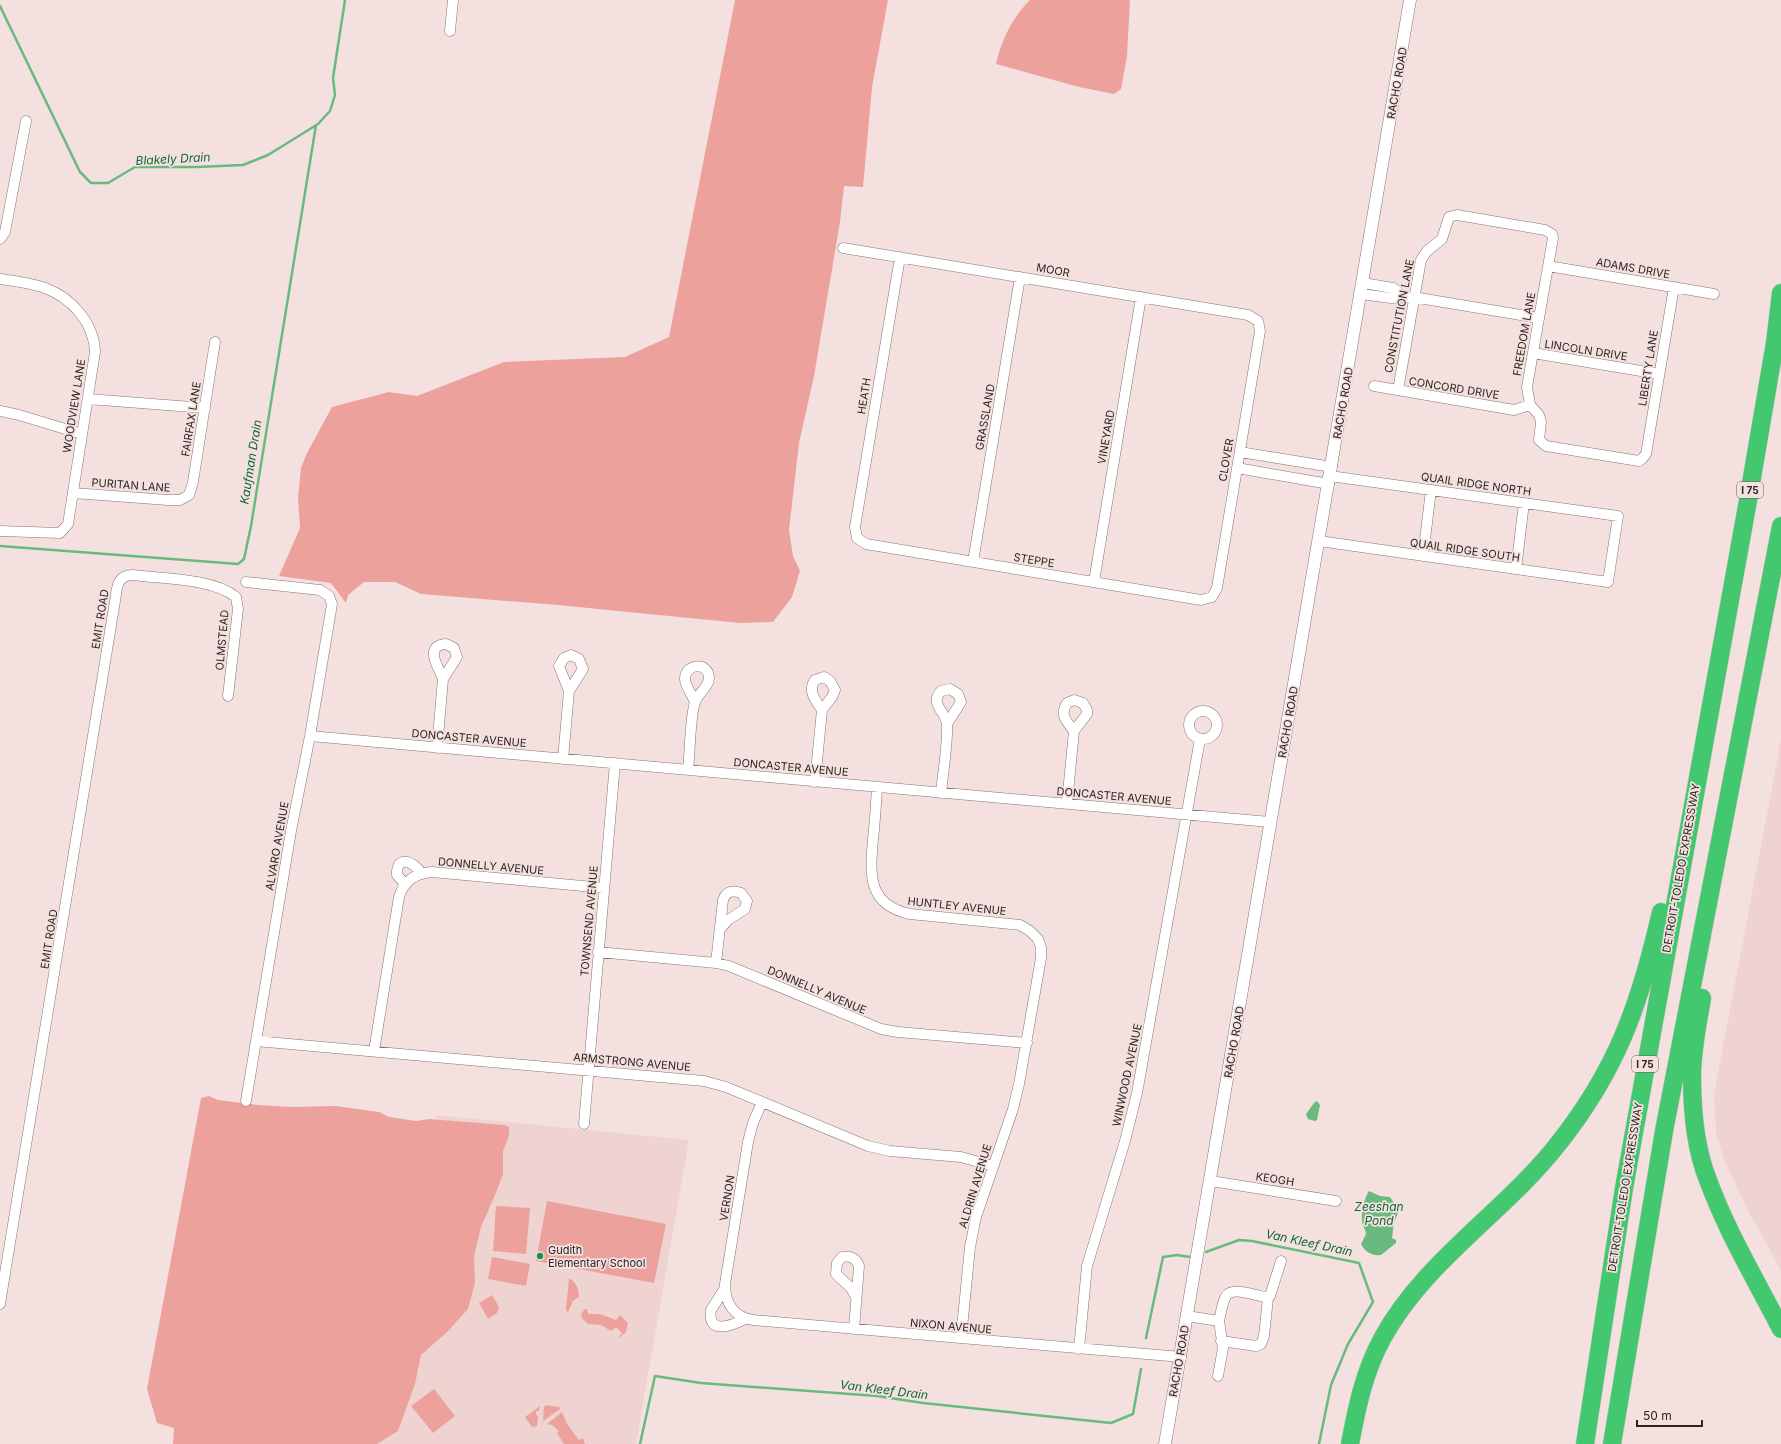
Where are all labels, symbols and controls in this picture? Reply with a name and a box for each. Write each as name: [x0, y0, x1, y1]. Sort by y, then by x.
street label: RACHO ROAD: [1384, 46, 1410, 120]
water label: Blakely Drain: [135, 149, 211, 168]
street label: ADAMS DRIVE: [1595, 255, 1671, 281]
street label: CONSTITUTION LANE: [1381, 258, 1417, 374]
street label: MOOR: [1035, 260, 1071, 280]
street label: FREEDOM LANE: [1510, 291, 1538, 377]
street label: LIBERTY LANE: [1635, 329, 1661, 407]
street label: LINCOLN DRIVE: [1544, 337, 1628, 363]
street label: WOODVIEW LANE: [60, 358, 88, 454]
street label: RACHO ROAD: [1330, 366, 1356, 440]
street label: CONCORD DRIVE: [1408, 374, 1500, 402]
street label: HEATH: [854, 377, 874, 415]
street label: FAIRFAX LANE: [178, 381, 204, 457]
street label: GRASSLAND: [972, 383, 998, 451]
street label: VINEYARD: [1094, 409, 1118, 465]
water label: Kaufman Drain: [236, 419, 265, 505]
street label: CLOVER: [1215, 437, 1237, 483]
street label: QUAIL RIDGE NORTH: [1420, 469, 1532, 499]
street label: PURITAN LANE: [91, 475, 171, 495]
road number: I 75: [1737, 482, 1763, 498]
street label: QUAIL RIDGE SOUTH: [1409, 535, 1521, 565]
street label: STEPPE: [1012, 550, 1056, 570]
street label: EMIT ROAD: [88, 588, 112, 650]
street label: OLMSTEAD: [212, 609, 232, 671]
street label: RACHO ROAD: [1275, 685, 1301, 759]
street label: DONCASTER AVENUE: [411, 726, 527, 750]
street label: DONCASTER AVENUE: [733, 755, 849, 779]
street label: DETROIT-TOLEDO EXPRESSWAY: [1659, 782, 1703, 954]
street label: DONCASTER AVENUE: [1056, 784, 1172, 808]
street label: ALVARO AVENUE: [262, 800, 292, 892]
street label: DONNELLY AVENUE: [437, 854, 545, 878]
street label: TOWNSEND AVENUE: [577, 865, 601, 977]
street label: HUNTLEY AVENUE: [907, 894, 1007, 918]
street label: EMIT ROAD: [37, 908, 61, 970]
street label: DONNELLY AVENUE: [765, 963, 869, 1017]
street label: RACHO ROAD: [1221, 1005, 1247, 1079]
street label: WINWOOD AVENUE: [1109, 1022, 1145, 1128]
street label: ARMSTRONG AVENUE: [573, 1050, 691, 1074]
road number: I 75: [1632, 1056, 1658, 1072]
street label: DETROIT-TOLEDO EXPRESSWAY: [1605, 1101, 1645, 1273]
street label: ALDRIN AVENUE: [956, 1142, 994, 1230]
street label: KEOGH: [1255, 1169, 1295, 1189]
street label: VERNON: [716, 1174, 738, 1222]
water label: Zeeshan Pond: [1354, 1199, 1404, 1228]
water label: Van Kleef Drain: [1264, 1226, 1354, 1259]
place label: Gudith Elementary School: [548, 1243, 645, 1270]
marker: Gudith Elementary School: [535, 1251, 545, 1261]
street label: NIXON AVENUE: [909, 1315, 993, 1337]
street label: RACHO ROAD: [1166, 1324, 1192, 1398]
water label: Van Kleef Drain: [839, 1377, 929, 1402]
scale bar: [1637, 1402, 1702, 1428]
text: 50 m: [1643, 1408, 1672, 1423]

